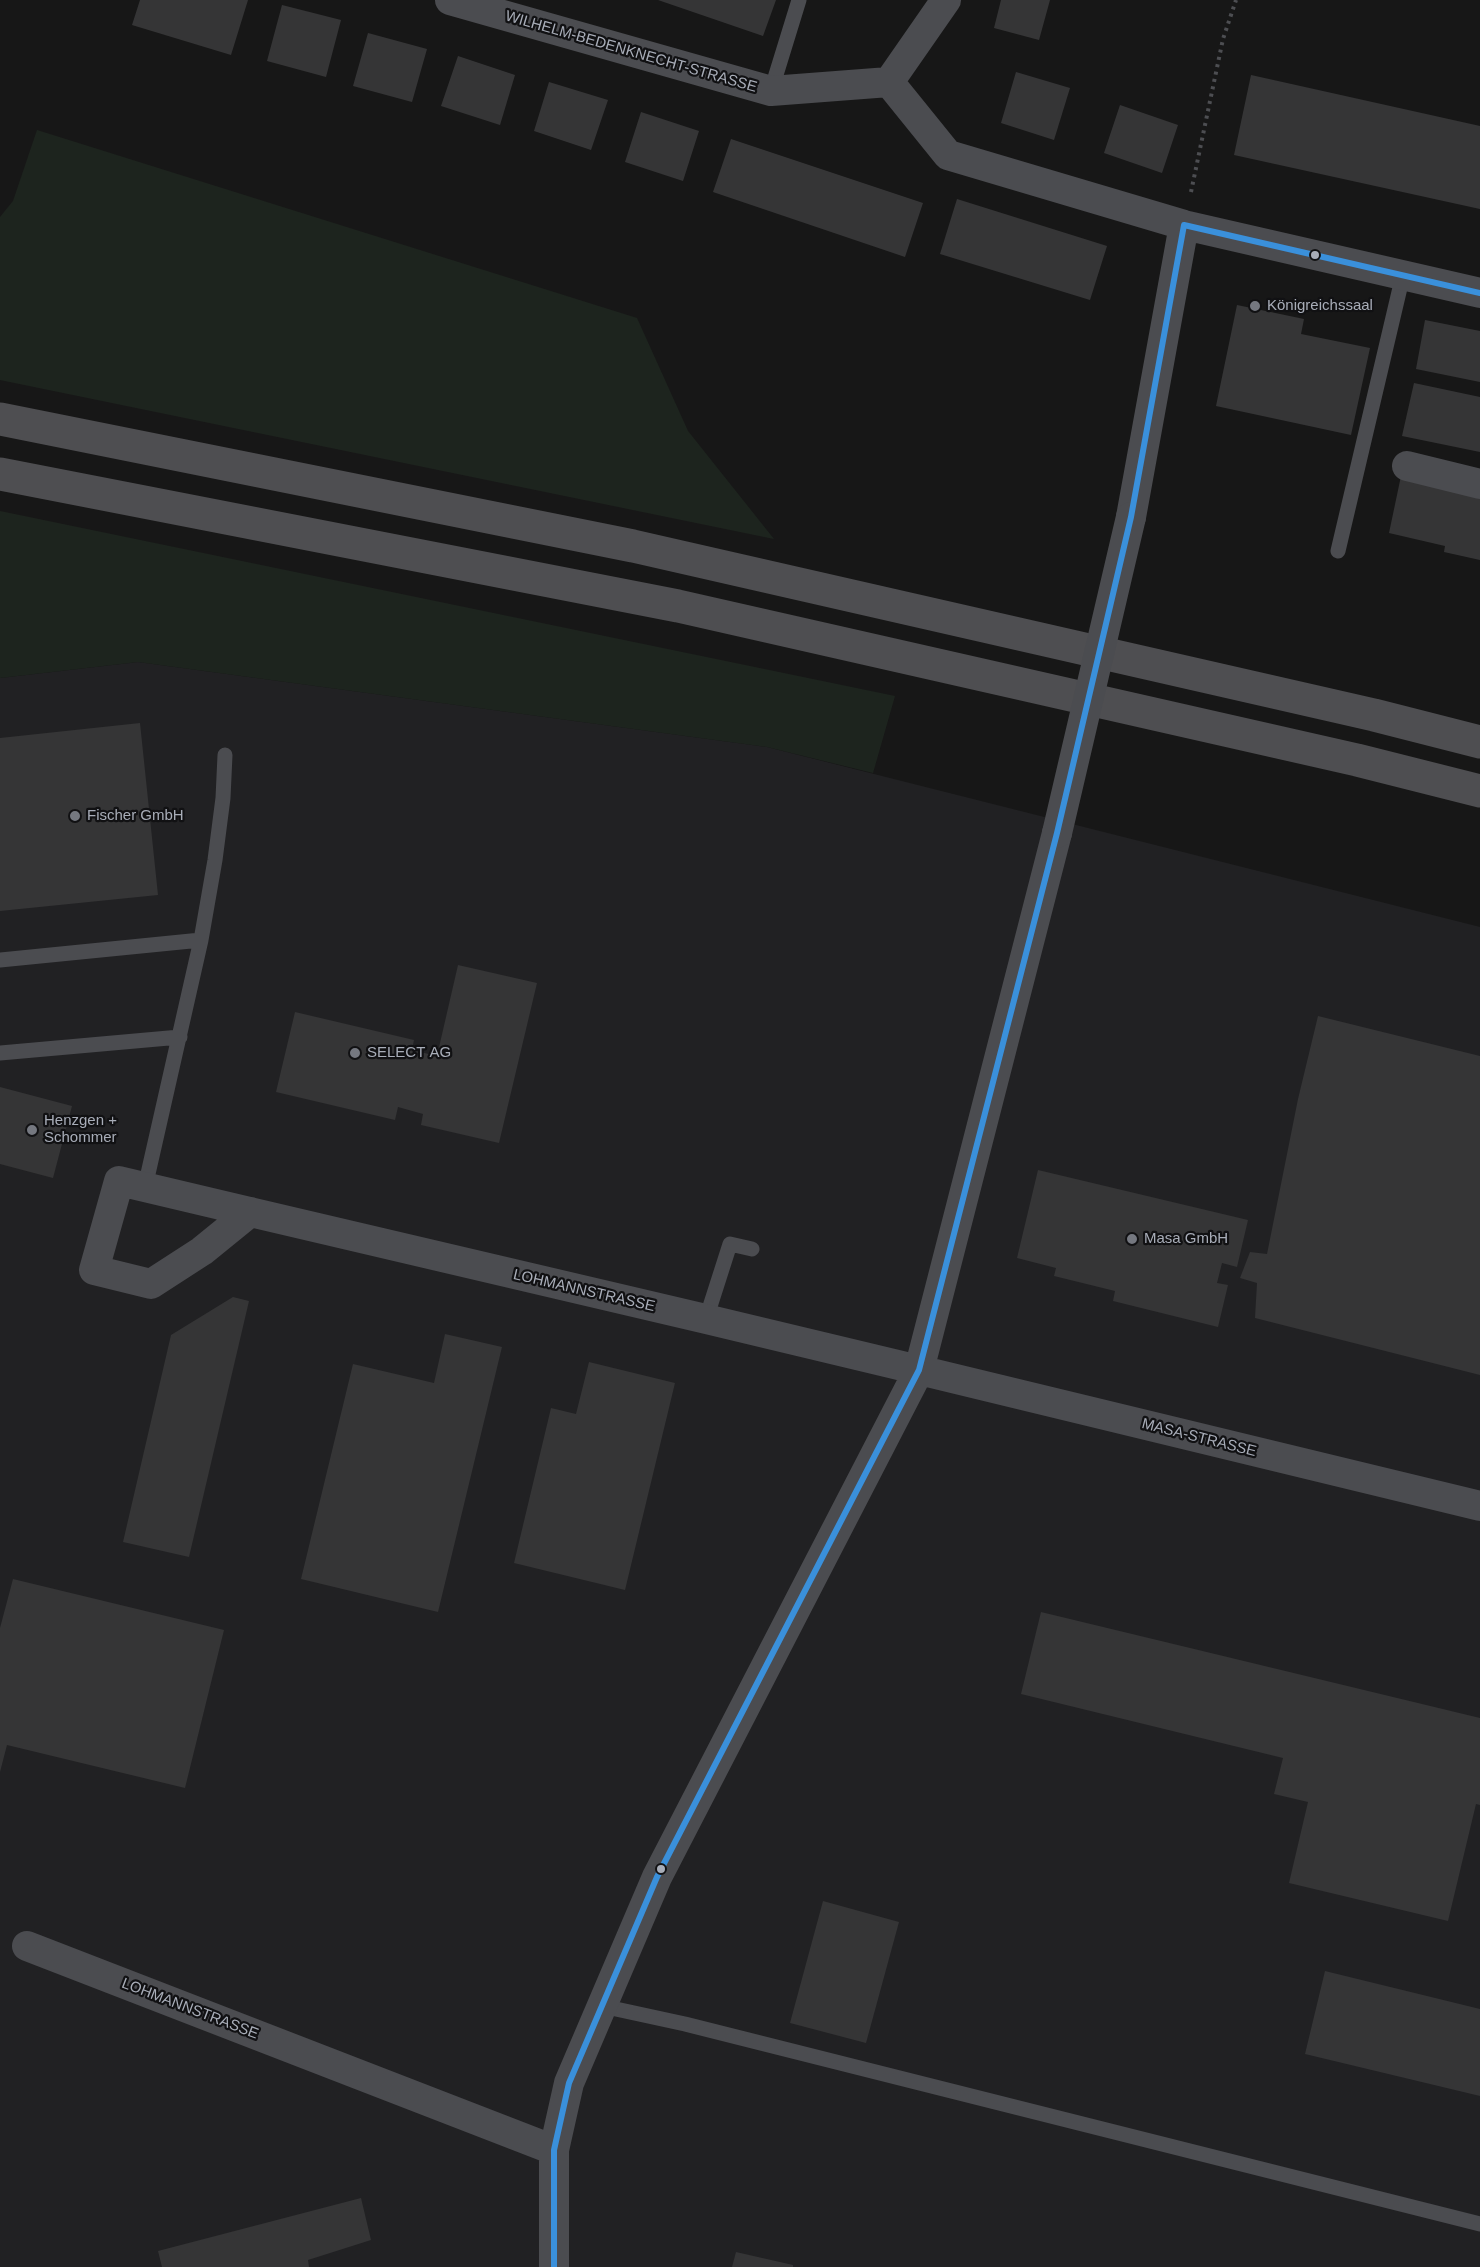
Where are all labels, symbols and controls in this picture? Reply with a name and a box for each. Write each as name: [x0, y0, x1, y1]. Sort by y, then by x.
street label: WILHELM-BEDENKNECHT-STRASSE: [503, 7, 759, 97]
unlabelled marker: [1309, 249, 1321, 261]
place label: Königreichssaal: [1267, 297, 1373, 315]
marker: Königreichssaal: [1248, 299, 1262, 313]
place label: Fischer GmbH: [87, 807, 184, 825]
marker: Fischer GmbH: [68, 809, 82, 823]
place label: SELECT AG: [367, 1044, 451, 1062]
marker: SELECT AG: [348, 1046, 362, 1060]
place label: Henzgen + Schommer: [44, 1112, 117, 1147]
marker: Henzgen + Schommer: [25, 1123, 39, 1137]
place label: Masa GmbH: [1144, 1230, 1228, 1248]
marker: Masa GmbH: [1125, 1232, 1139, 1246]
street label: LOHMANNSTRASSE: [511, 1266, 657, 1316]
street label: MASA-STRASSE: [1140, 1415, 1258, 1461]
unlabelled marker: [655, 1863, 667, 1875]
street label: LOHMANNSTRASSE: [119, 1975, 261, 2043]

